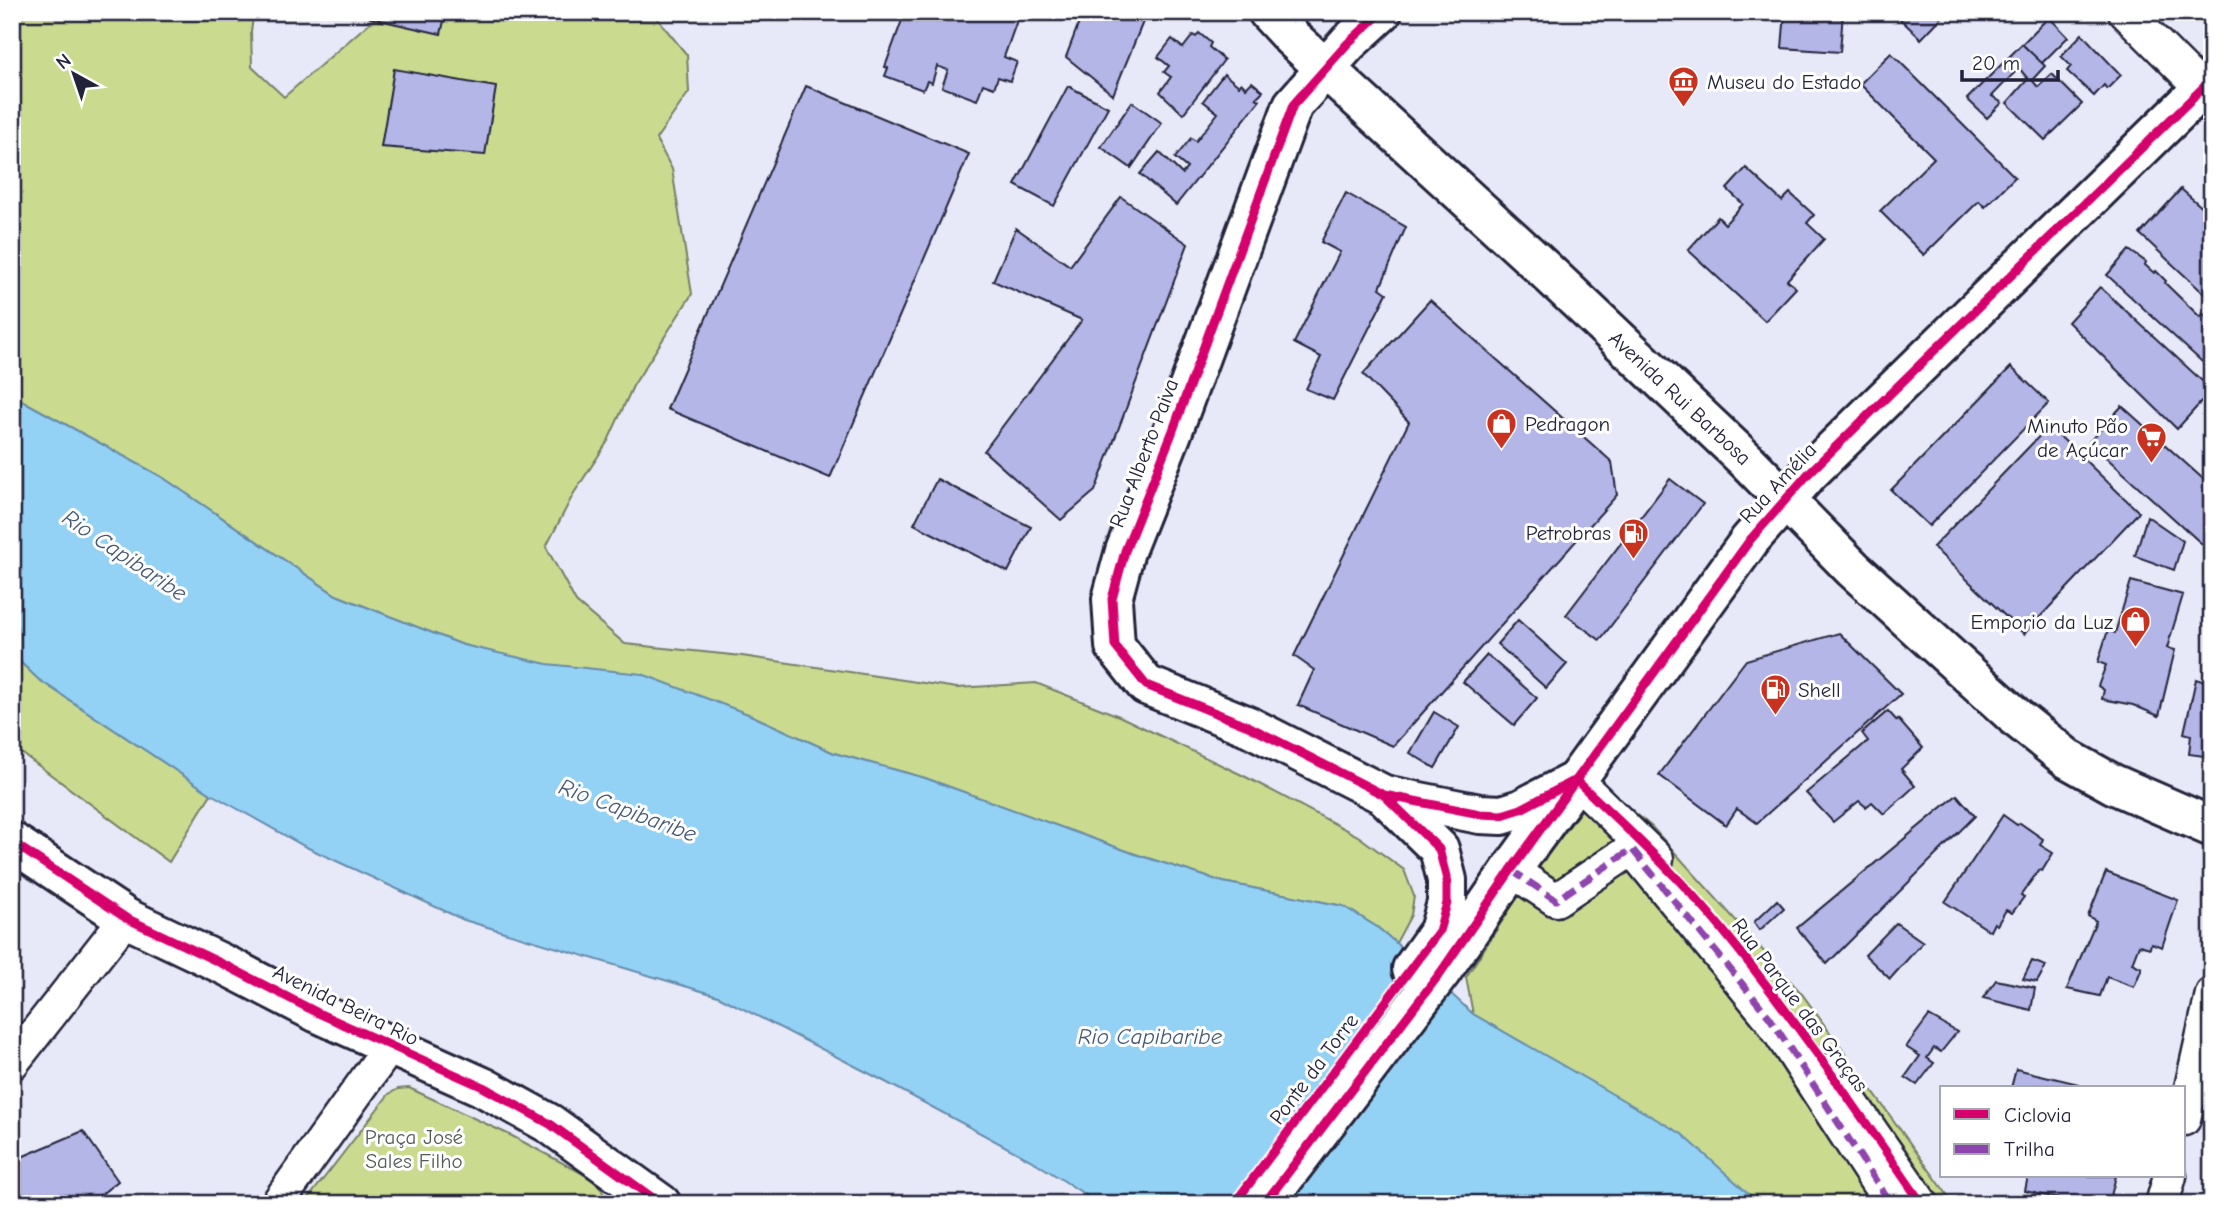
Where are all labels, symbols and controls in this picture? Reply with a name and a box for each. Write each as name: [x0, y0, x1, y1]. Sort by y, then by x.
north arrow: [38, 38, 108, 108]
scale bar: [1962, 38, 2058, 82]
text: N: [52, 49, 76, 74]
text: 20 m: [1972, 51, 2020, 75]
museum icon: Museu do Estado: [1667, 65, 1701, 109]
place label: Museu do Estado: [1707, 70, 1861, 94]
street label: Avenida Rui Barbosa: [1604, 326, 1756, 470]
street label: Rua Alberto Paiva: [1105, 375, 1183, 531]
shop icon: Pedragon: [1485, 407, 1519, 451]
place label: Pedragon: [1525, 412, 1610, 436]
place label: Minuto Pão de Açúcar: [2027, 414, 2129, 462]
supermarket icon: Minuto Pão de Açúcar: [2134, 421, 2168, 465]
street label: Rua Amélia: [1735, 438, 1821, 528]
water label: Rio Capibaribe: [57, 504, 193, 607]
fuel station icon: Petrobras: [1617, 516, 1651, 560]
place label: Petrobras: [1526, 521, 1611, 545]
shop icon: Emporio da Luz: [2119, 605, 2153, 649]
place label: Emporio da Luz: [1970, 610, 2113, 634]
fuel station icon: Shell: [1758, 673, 1792, 717]
place label: Shell: [1798, 678, 1841, 702]
water label: Rio Capibaribe: [555, 773, 701, 848]
street label: Rua Parque das Graças: [1727, 913, 1873, 1097]
street label: Avenida Beira Rio: [269, 959, 423, 1051]
street label: Ponte da Torre: [1265, 1009, 1363, 1129]
water label: Rio Capibaribe: [1078, 1023, 1223, 1050]
legend: [1940, 1086, 2186, 1178]
text: Ciclovia: [2004, 1103, 2072, 1127]
park label: Praça José Sales Filho: [365, 1125, 463, 1173]
text: Trilha: [2004, 1137, 2055, 1161]

